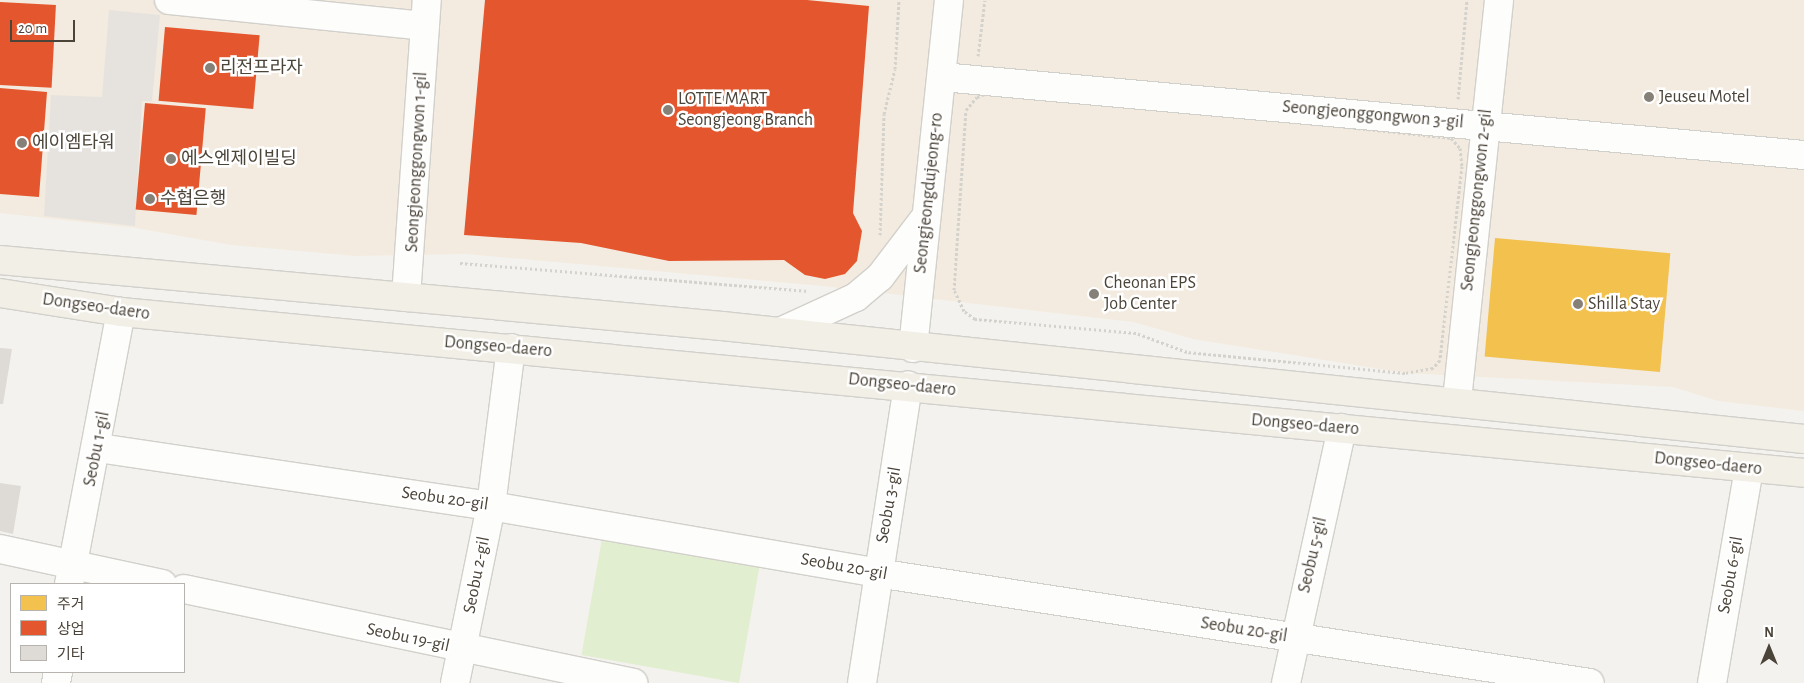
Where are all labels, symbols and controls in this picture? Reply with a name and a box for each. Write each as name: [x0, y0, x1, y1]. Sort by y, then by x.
scale bar: [12, 10, 78, 42]
text: 20 m: [18, 21, 47, 36]
place label: 리전프라자: [220, 57, 303, 79]
marker: 리전프라자: [204, 62, 216, 74]
street label: Seongjeonggongwon 1-gil: [401, 71, 433, 253]
place label: Jeuseu Motel: [1659, 86, 1750, 108]
place label: LOTTE MART Seongjeong Branch: [678, 89, 813, 132]
marker: Jeuseu Motel: [1643, 91, 1655, 103]
street label: Seongjeonggongwon 3-gil: [1281, 96, 1465, 134]
marker: LOTTE MART Seongjeong Branch: [662, 104, 674, 116]
street label: Seongjeonggongwon 2-gil: [1457, 108, 1497, 292]
street label: Seongjeongdujeong-ro: [910, 111, 948, 275]
place label: 에이엠타워: [32, 132, 115, 154]
marker: 에이엠타워: [16, 137, 28, 149]
place label: 에스엔제이빌딩: [181, 148, 297, 170]
marker: 에스엔제이빌딩: [165, 153, 177, 165]
place label: 수협은행: [160, 188, 226, 210]
marker: 수협은행: [144, 193, 156, 205]
place label: Cheonan EPS Job Center: [1104, 273, 1196, 316]
marker: Cheonan EPS Job Center: [1088, 288, 1100, 300]
street label: Dongseo-daero: [41, 289, 151, 325]
place label: Shilla Stay: [1588, 293, 1660, 315]
marker: Shilla Stay: [1572, 298, 1584, 310]
street label: Dongseo-daero: [443, 332, 553, 362]
street label: Dongseo-daero: [847, 369, 957, 401]
street label: Seobu 1-gil: [79, 410, 115, 488]
street label: Dongseo-daero: [1250, 410, 1360, 440]
street label: Dongseo-daero: [1653, 448, 1763, 480]
street label: Seobu 3-gil: [872, 465, 906, 545]
street label: Seobu 20-gil: [400, 482, 490, 516]
street label: Seobu 5-gil: [1294, 515, 1332, 595]
street label: Seobu 2-gil: [459, 535, 495, 615]
street label: Seobu 6-gil: [1714, 535, 1748, 615]
street label: Seobu 20-gil: [799, 549, 889, 585]
legend: [10, 583, 185, 673]
text: 주거: [57, 597, 85, 612]
street label: Seobu 20-gil: [1199, 612, 1289, 648]
street label: Seobu 19-gil: [364, 619, 452, 657]
text: 상업: [57, 622, 85, 637]
north arrow: [1744, 623, 1794, 673]
text: N: [1764, 626, 1774, 640]
text: 기타: [57, 647, 85, 662]

